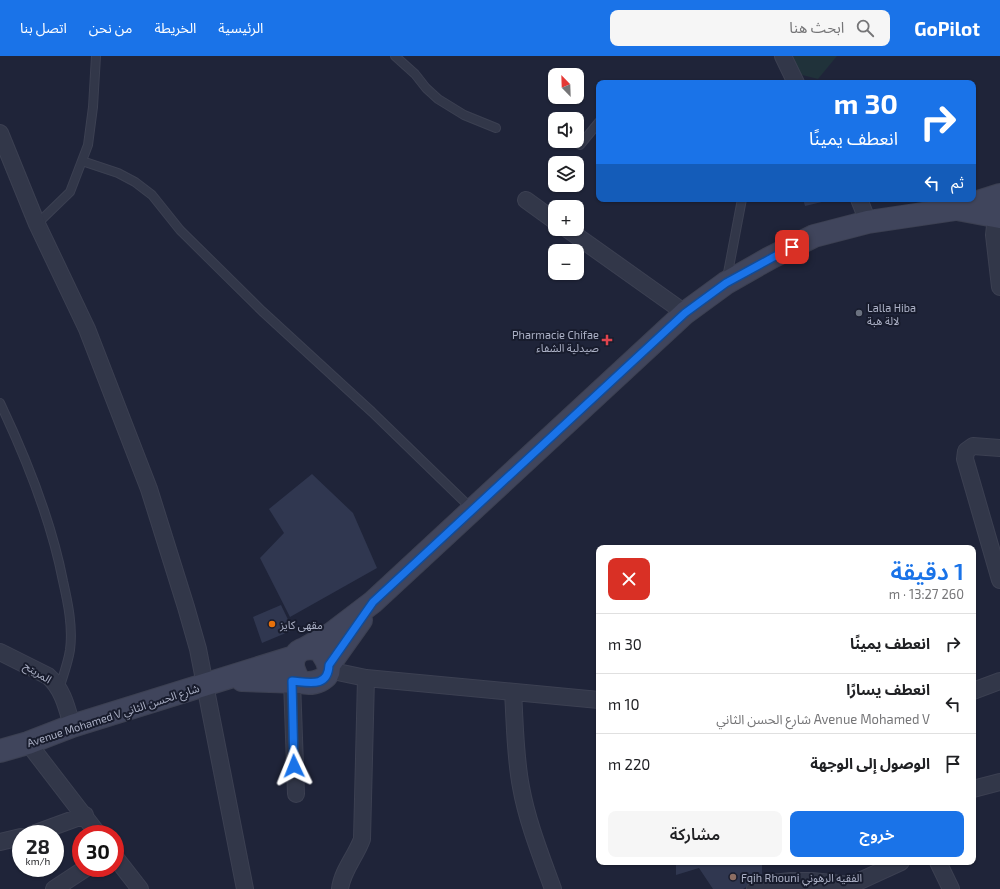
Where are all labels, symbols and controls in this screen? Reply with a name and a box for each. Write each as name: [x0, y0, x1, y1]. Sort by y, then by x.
search box: [610, 10, 890, 46]
icon: search: [854, 17, 876, 39]
text: GoPilot: [914, 17, 980, 40]
text: ابحث هنا: [789, 18, 844, 36]
text: اتصل بنا: [20, 19, 67, 36]
text: من نحن: [89, 19, 132, 36]
text: الخريطة: [154, 19, 196, 36]
text: الرئيسية: [218, 19, 263, 36]
north arrow: [548, 68, 584, 104]
map controls: [548, 68, 584, 280]
text: 30 m: [834, 86, 898, 120]
icon: right: [912, 96, 964, 148]
button: sound: [548, 112, 584, 148]
text: انعطف يمينًا: [809, 127, 898, 149]
button: layers: [548, 156, 584, 192]
icon: left: [921, 172, 943, 194]
text: ثم: [951, 173, 964, 191]
button: +: [548, 200, 584, 236]
pin: [775, 230, 809, 264]
icon: arrive: [781, 236, 803, 258]
button: −: [548, 244, 584, 280]
place label: Lalla Hiba لالة هبة: [867, 301, 916, 328]
marker: Lalla Hiba لالة هبة: [854, 308, 864, 318]
place label: Pharmacie Chifae صيدلية الشفاء: [512, 328, 599, 355]
marker: Pharmacie Chifae صيدلية الشفاء: [602, 335, 612, 345]
text: 1 دقيقة: [890, 556, 964, 585]
button: close: [608, 558, 650, 600]
text: 260 m · 13:27: [889, 586, 964, 602]
place label: مقهى كايز: [279, 618, 323, 632]
marker: مقهى كايز: [267, 619, 277, 629]
icon: right: [942, 633, 964, 655]
text: انعطف يمينًا: [850, 634, 930, 652]
text: 30 m: [608, 635, 642, 653]
street label: المريتح: [21, 658, 54, 687]
text: انعطف يسارًا: [846, 680, 930, 698]
street label: Avenue Mohamed V شارع الحسن الثاني: [25, 681, 202, 752]
icon: left: [942, 693, 964, 715]
text: 10 m: [608, 695, 640, 713]
text: Avenue Mohamed V شارع الحسن الثاني: [716, 711, 930, 727]
position arrow: [273, 745, 315, 787]
icon: arrive: [942, 753, 964, 775]
text: الوصول إلى الوجهة: [810, 754, 930, 772]
text: 220 m: [608, 755, 650, 773]
button: مشاركة: [608, 811, 782, 857]
button: خروج: [790, 811, 964, 857]
speed limit sign: 30: [72, 825, 124, 877]
text: 28: [26, 834, 50, 858]
text: km/h: [26, 855, 50, 867]
place label: Fqih Rhouni الفقيه الرهوني: [741, 871, 862, 887]
marker: Fqih Rhouni الفقيه الرهوني: [728, 872, 738, 882]

